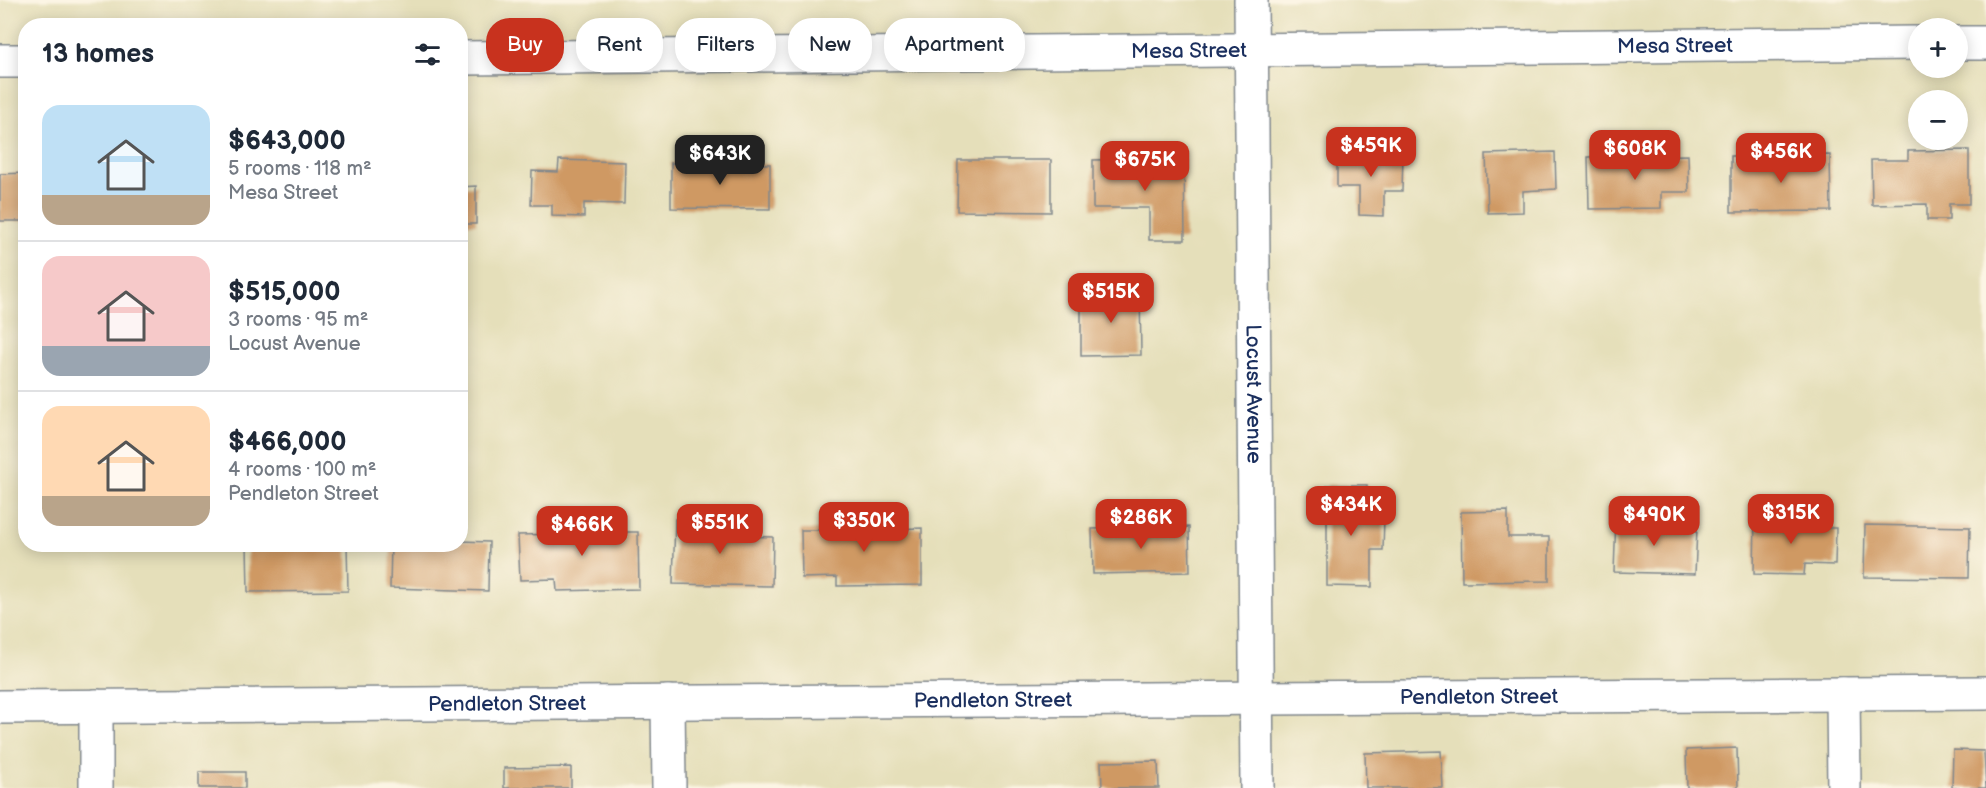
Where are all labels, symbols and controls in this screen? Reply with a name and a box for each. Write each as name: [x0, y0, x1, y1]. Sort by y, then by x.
chip: Buy: [486, 18, 564, 72]
chip: Rent: [576, 18, 663, 72]
chip: Filters: [675, 18, 776, 72]
chip: New: [788, 18, 872, 72]
chip: Apartment: [884, 18, 1025, 72]
map controls: [1908, 18, 1968, 150]
button: +: [1908, 18, 1968, 78]
street label: Mesa Street: [1617, 32, 1734, 59]
street label: Mesa Street: [1131, 37, 1248, 64]
icon: filters: [411, 38, 444, 71]
text: 13 homes: [42, 39, 154, 70]
button: −: [1908, 90, 1968, 150]
text: $643,000: [228, 126, 346, 157]
pin: $459K: [1329, 127, 1413, 178]
icon: home: [90, 129, 162, 201]
pin: $608K: [1593, 130, 1677, 181]
pin: $456K: [1739, 133, 1823, 184]
text: $459K: [1340, 134, 1402, 158]
pin: $643K: [678, 135, 762, 186]
text: $608K: [1603, 137, 1667, 161]
text: $456K: [1750, 140, 1812, 164]
pin: $675K: [1103, 141, 1187, 192]
text: $643K: [689, 142, 751, 166]
text: $675K: [1114, 148, 1176, 172]
text: 5 rooms · 118 m²: [228, 157, 372, 181]
text: Mesa Street: [228, 181, 338, 205]
pin: $515K: [1069, 273, 1153, 324]
text: $515,000: [228, 277, 340, 308]
icon: home: [90, 280, 162, 352]
text: $515K: [1082, 280, 1140, 304]
text: 3 rooms · 95 m²: [228, 308, 368, 332]
street label: Locust Avenue: [1241, 324, 1267, 464]
text: Locust Avenue: [228, 332, 361, 356]
text: $466,000: [228, 427, 346, 458]
icon: home: [90, 430, 162, 502]
text: 4 rooms · 100 m²: [228, 458, 376, 482]
text: Pendleton Street: [228, 482, 379, 506]
pin: $434K: [1309, 486, 1393, 537]
text: $434K: [1320, 493, 1382, 517]
pin: $315K: [1749, 494, 1833, 545]
pin: $490K: [1612, 496, 1696, 547]
pin: $286K: [1099, 499, 1183, 550]
text: $315K: [1762, 501, 1820, 525]
pin: $350K: [822, 502, 906, 553]
text: $490K: [1623, 503, 1685, 527]
pin: $551K: [678, 504, 762, 555]
pin: $466K: [540, 506, 624, 557]
text: $286K: [1110, 506, 1172, 530]
text: $350K: [833, 509, 895, 533]
text: $551K: [691, 511, 749, 535]
text: $466K: [551, 513, 613, 537]
street label: Pendleton Street: [1400, 684, 1559, 710]
street label: Pendleton Street: [914, 687, 1073, 713]
street label: Pendleton Street: [428, 690, 587, 716]

